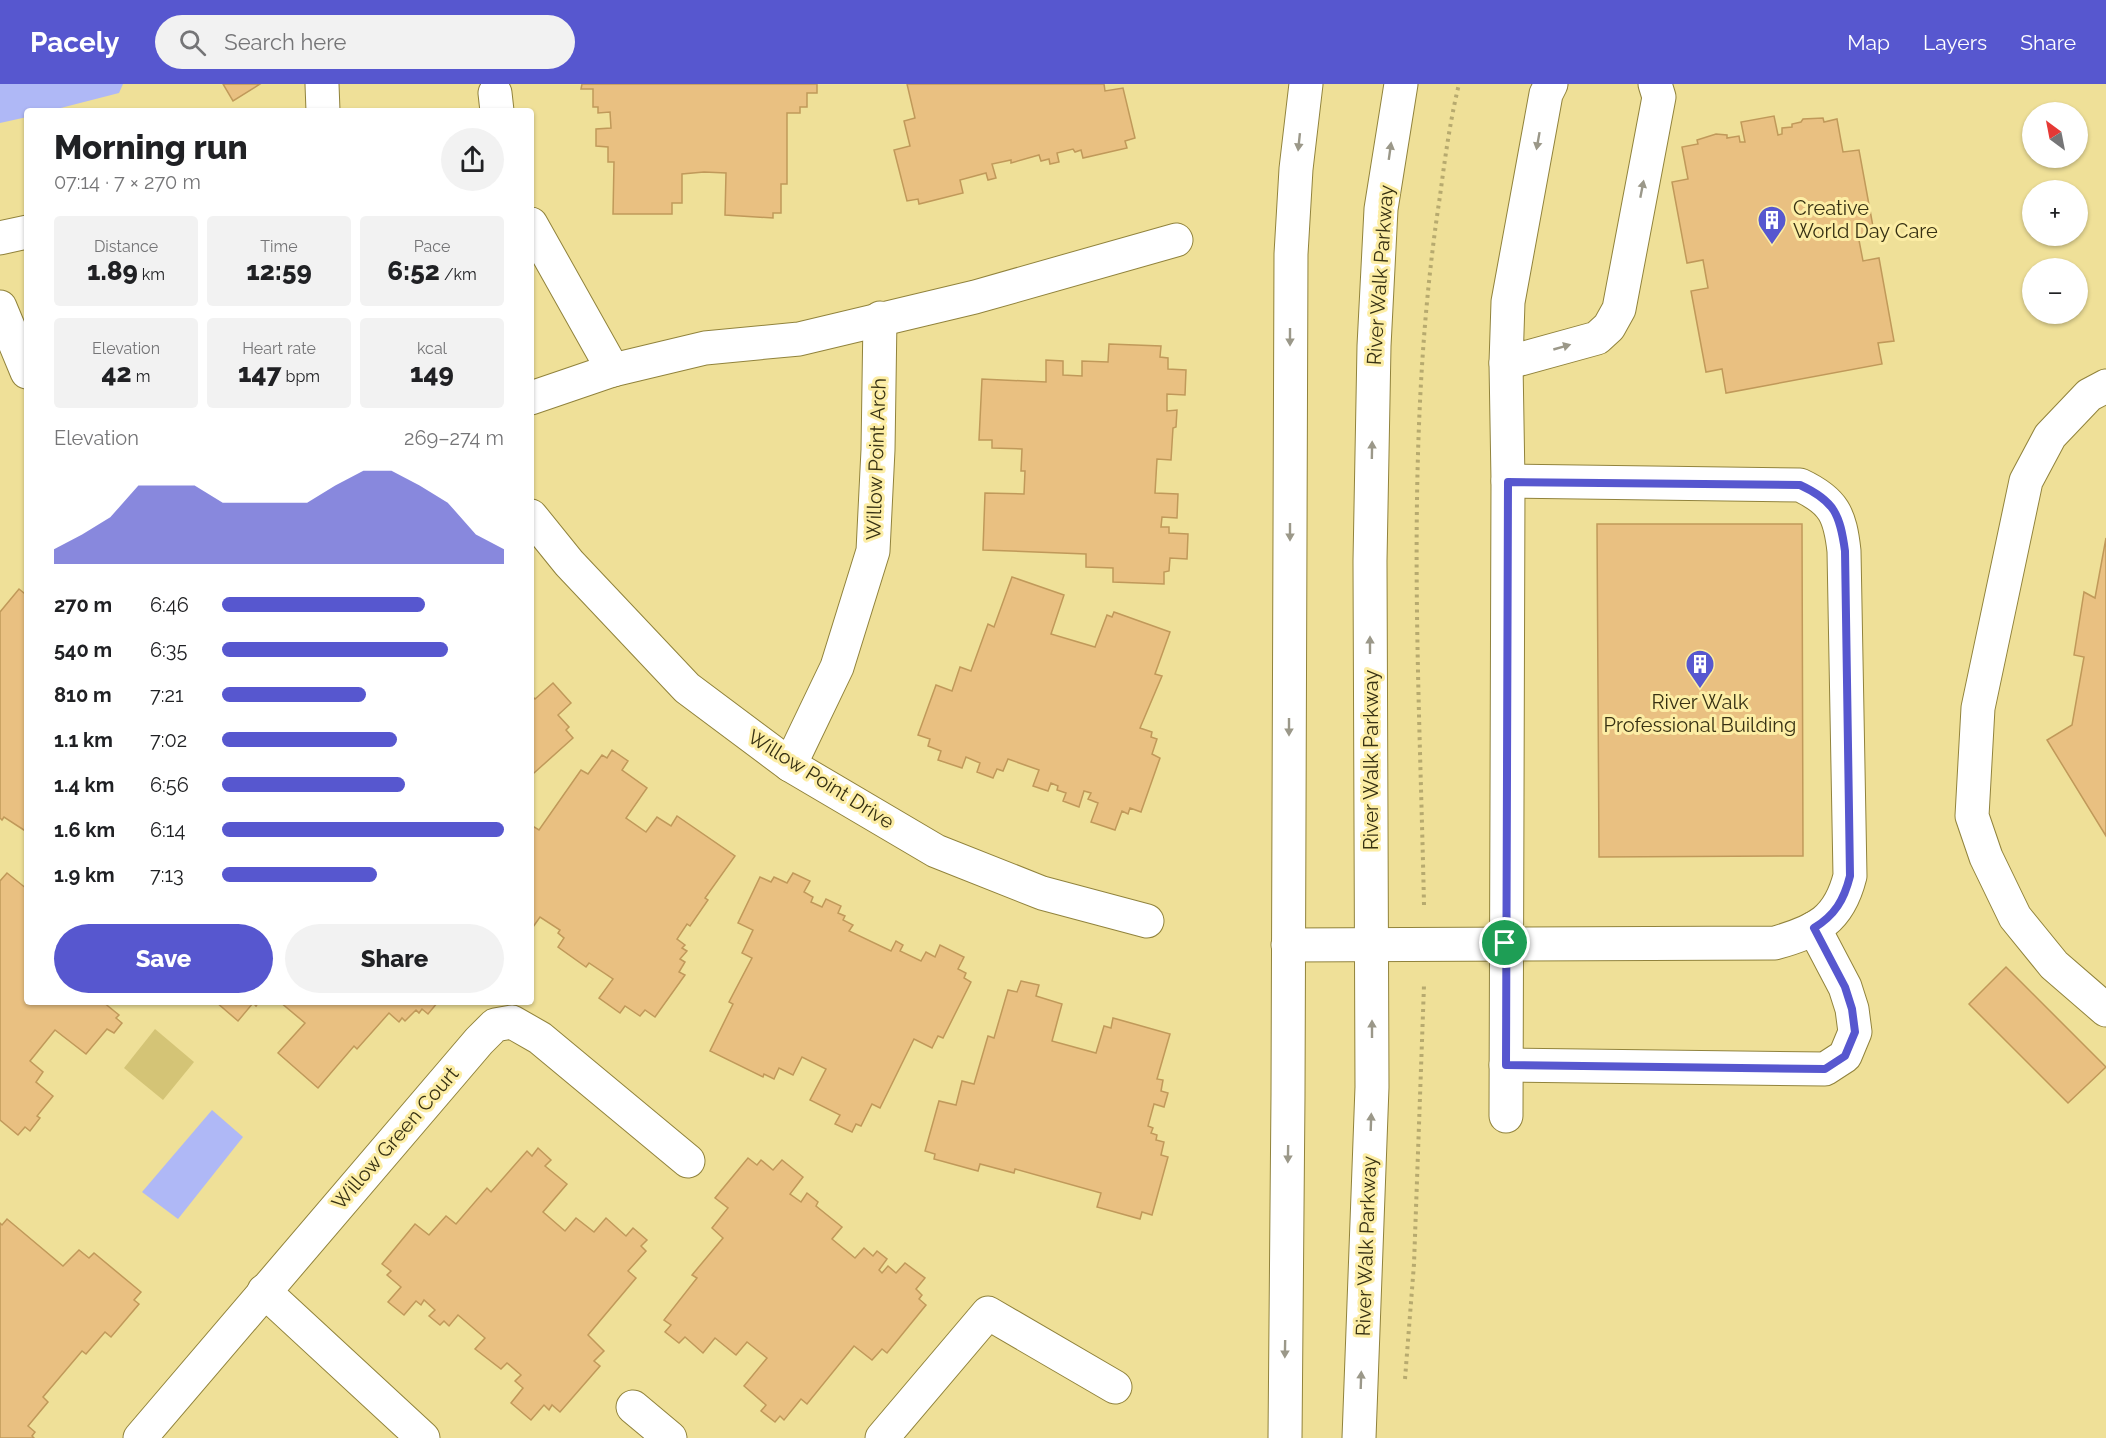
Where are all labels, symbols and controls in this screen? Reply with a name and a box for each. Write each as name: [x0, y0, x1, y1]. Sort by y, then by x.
search box: [155, 15, 575, 69]
text: Pacely: [30, 26, 119, 59]
icon: search: [176, 26, 209, 59]
text: Search here: [224, 29, 346, 55]
text: Map: [1847, 30, 1890, 55]
text: Layers: [1923, 30, 1987, 55]
text: Share: [2020, 30, 2076, 55]
north arrow: [2022, 102, 2088, 168]
map controls: [2022, 102, 2088, 324]
text: Morning run: [54, 128, 248, 167]
button: share: [441, 128, 504, 191]
one-way arrow: [1533, 131, 1542, 150]
one-way arrow: [1294, 133, 1304, 152]
one-way arrow: [1385, 141, 1394, 160]
text: 07:14 · 7 × 270 m: [54, 170, 201, 194]
one-way arrow: [1638, 179, 1647, 198]
button: +: [2022, 180, 2088, 246]
street label: River Walk Parkway: [1362, 184, 1398, 366]
place label: Creative World Day Care: [1793, 196, 1938, 243]
building icon: Creative World Day Care: [1756, 204, 1788, 246]
text: Distance: [94, 237, 158, 256]
text: Time: [260, 237, 298, 256]
text: Pace: [414, 237, 450, 256]
text: 1.89: [87, 256, 138, 286]
text: 12:59: [246, 256, 312, 286]
text: 6:52: [387, 256, 440, 286]
button: −: [2022, 258, 2088, 324]
text: km: [138, 265, 165, 284]
text: /km: [440, 265, 477, 284]
one-way arrow: [1285, 327, 1295, 346]
text: Elevation: [92, 339, 160, 358]
text: Heart rate: [242, 339, 316, 358]
text: kcal: [417, 339, 447, 358]
one-way arrow: [1553, 342, 1571, 351]
text: 42: [102, 358, 132, 388]
text: 147: [238, 358, 281, 388]
text: 149: [410, 358, 454, 388]
text: m: [132, 367, 150, 386]
text: bpm: [281, 367, 320, 386]
street label: Willow Point Arch: [861, 377, 891, 541]
text: Elevation: [54, 426, 139, 450]
text: 269–274 m: [404, 426, 504, 450]
one-way arrow: [1367, 440, 1377, 459]
one-way arrow: [1285, 522, 1295, 541]
text: 270 m: [54, 593, 112, 617]
text: 6:46: [150, 593, 189, 617]
one-way arrow: [1365, 635, 1375, 654]
text: 540 m: [54, 638, 112, 662]
text: 6:35: [150, 638, 187, 662]
building icon: River Walk Professional Building: [1684, 648, 1716, 690]
street label: River Walk Parkway: [1359, 670, 1383, 850]
text: 810 m: [54, 683, 112, 707]
text: 7:21: [150, 683, 183, 707]
place label: River Walk Professional Building: [1604, 690, 1796, 737]
one-way arrow: [1284, 717, 1294, 736]
street label: Willow Point Drive: [743, 724, 899, 834]
text: 1.1 km: [54, 728, 113, 752]
text: 7:02: [150, 728, 187, 752]
text: 1.4 km: [54, 773, 114, 797]
text: 6:56: [150, 773, 189, 797]
text: 1.6 km: [54, 818, 115, 842]
text: 6:14: [150, 818, 185, 842]
text: 1.9 km: [54, 863, 115, 887]
text: 7:13: [150, 863, 184, 887]
pin: [1479, 917, 1530, 968]
button: Save: [54, 924, 273, 993]
button: Share: [285, 924, 504, 993]
icon: arrive: [1488, 926, 1521, 959]
one-way arrow: [1367, 1019, 1377, 1038]
street label: Willow Green Court: [327, 1062, 464, 1214]
one-way arrow: [1366, 1112, 1375, 1131]
one-way arrow: [1283, 1144, 1293, 1163]
street label: River Walk Parkway: [1351, 1155, 1381, 1337]
one-way arrow: [1281, 1339, 1290, 1358]
one-way arrow: [1357, 1370, 1366, 1389]

